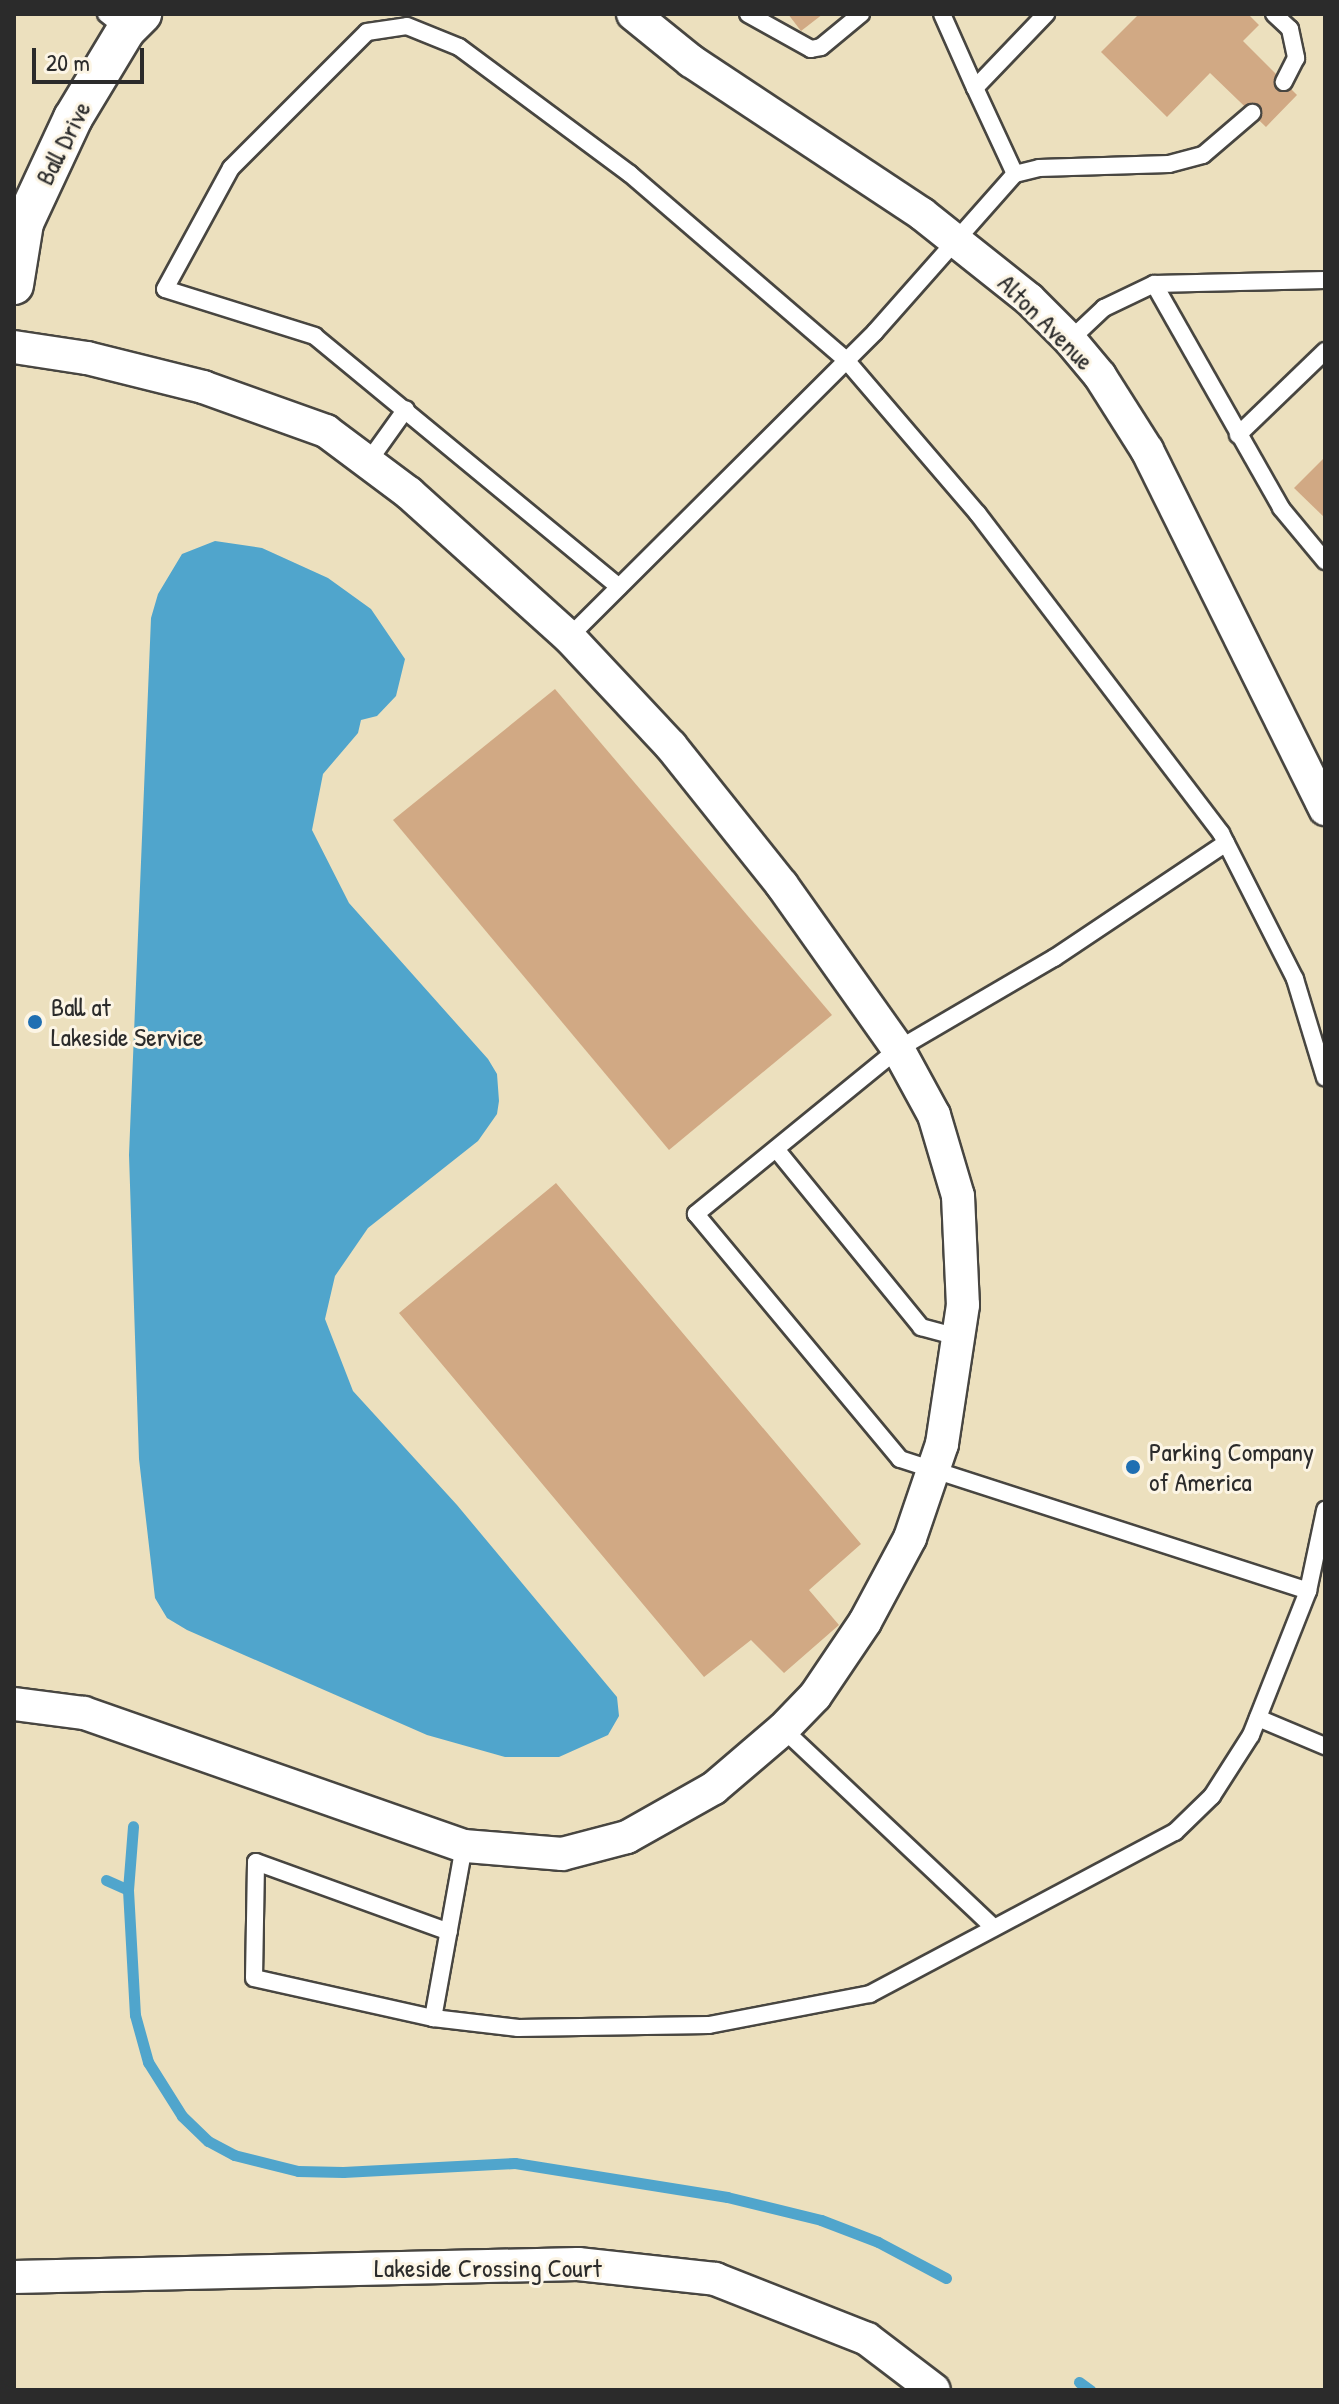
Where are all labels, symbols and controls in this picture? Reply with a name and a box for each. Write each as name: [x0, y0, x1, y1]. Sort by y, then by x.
scale bar: [36, 32, 148, 82]
text: 20 m: [46, 46, 90, 78]
street label: Ball Drive: [29, 96, 97, 190]
street label: Alton Avenue: [992, 268, 1100, 376]
place label: Ball at Lakeside Service: [51, 991, 203, 1052]
marker: Ball at Lakeside Service: [26, 1013, 44, 1031]
place label: Parking Company of America: [1149, 1436, 1314, 1498]
marker: Parking Company of America: [1124, 1458, 1142, 1476]
street label: Lakeside Crossing Court: [374, 2252, 602, 2284]

